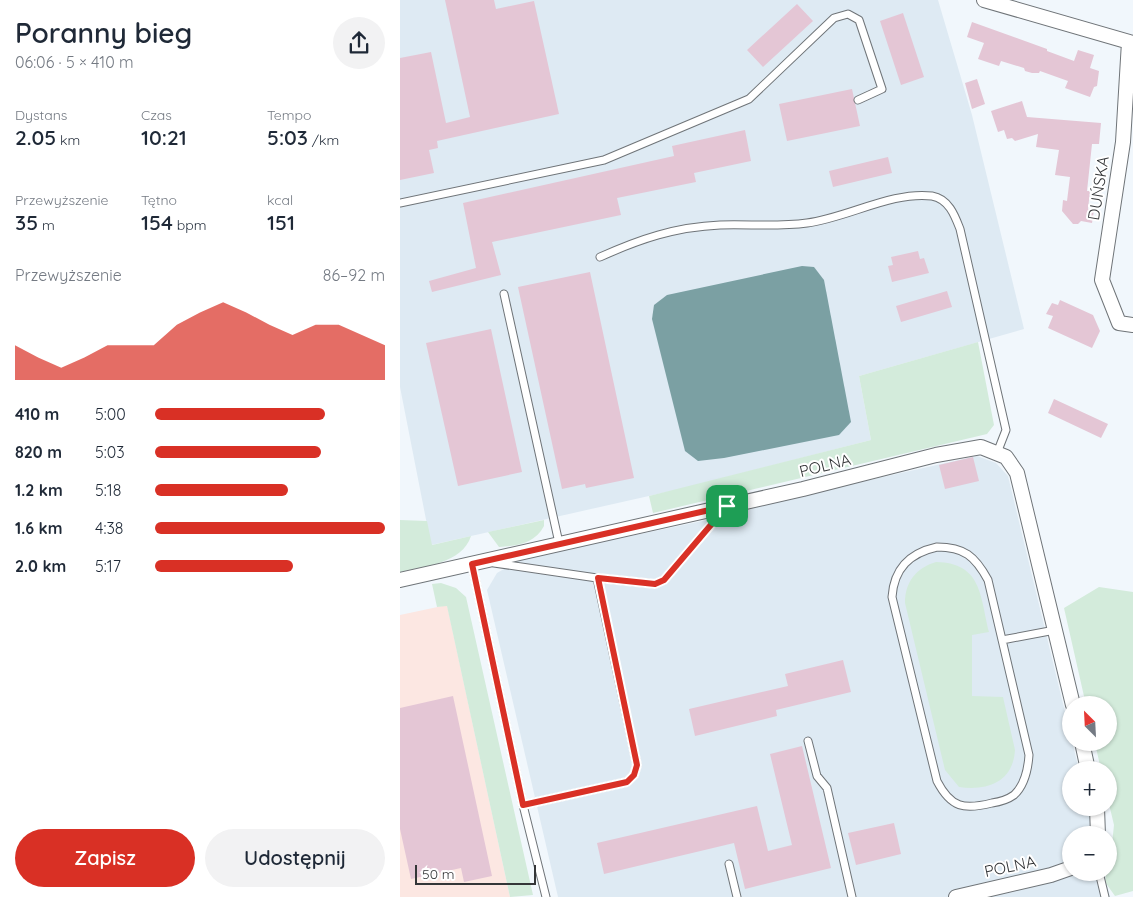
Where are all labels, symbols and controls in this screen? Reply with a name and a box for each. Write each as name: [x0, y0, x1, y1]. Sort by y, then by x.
text: Poranny bieg: [15, 15, 192, 50]
button: share: [333, 17, 385, 69]
text: 06:06 · 5 × 410 m: [15, 52, 134, 72]
text: Dystans: [15, 106, 67, 124]
text: Czas: [141, 106, 172, 124]
text: Tempo: [267, 106, 311, 124]
text: 2.05: [15, 124, 56, 150]
text: 10:21: [141, 124, 187, 150]
text: 5:03: [267, 124, 308, 150]
text: km: [56, 131, 80, 149]
text: /km: [308, 131, 339, 149]
street label: DUŃSKA: [1083, 154, 1113, 222]
text: Przewyższenie: [15, 191, 108, 209]
text: Tętno: [141, 191, 177, 209]
text: kcal: [267, 191, 293, 209]
text: 35: [15, 209, 38, 235]
text: 154: [141, 209, 173, 235]
text: 151: [267, 209, 295, 235]
text: m: [38, 216, 55, 234]
text: bpm: [173, 216, 206, 234]
text: Przewyższenie: [15, 265, 122, 285]
text: 86–92 m: [323, 265, 385, 285]
text: 410 m: [15, 404, 59, 424]
text: 5:00: [95, 404, 126, 424]
text: 820 m: [15, 442, 62, 462]
text: 5:03: [95, 442, 125, 462]
street label: POLNA: [797, 449, 853, 481]
text: 1.2 km: [15, 480, 63, 500]
text: 5:18: [95, 480, 121, 500]
pin: [706, 485, 748, 527]
icon: arrive: [713, 492, 741, 520]
text: 1.6 km: [15, 518, 62, 538]
text: 4:38: [95, 518, 123, 538]
text: 2.0 km: [15, 556, 66, 576]
text: 5:17: [95, 556, 121, 576]
north arrow: [1062, 696, 1118, 751]
map controls: [1062, 696, 1117, 881]
button: +: [1062, 761, 1117, 816]
button: −: [1062, 826, 1117, 881]
button: Zapisz: [15, 829, 195, 887]
button: Udostępnij: [205, 829, 385, 887]
street label: POLNA: [982, 851, 1038, 881]
scale bar: [415, 862, 536, 885]
text: 50 m: [422, 865, 455, 883]

